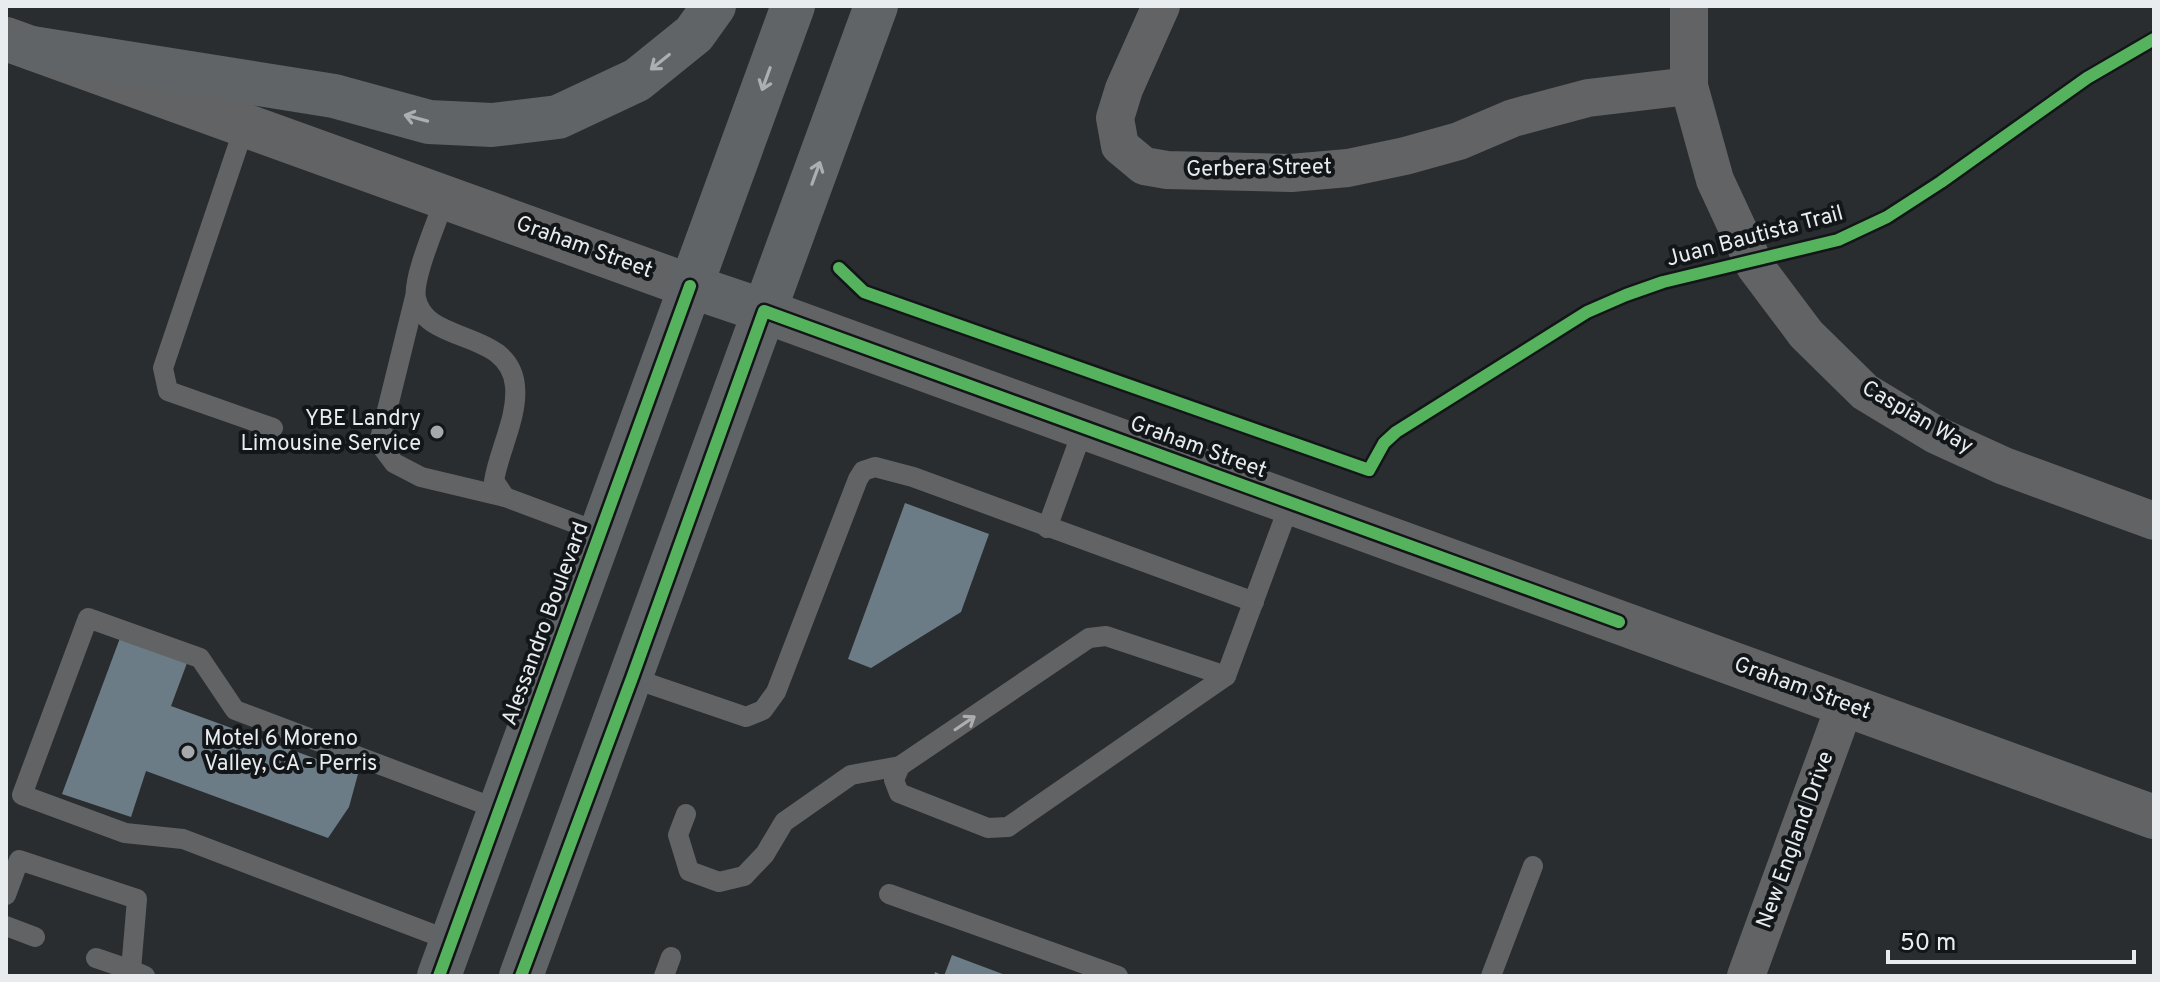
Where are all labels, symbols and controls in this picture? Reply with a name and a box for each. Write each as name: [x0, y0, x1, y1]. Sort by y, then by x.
one-way arrow: [650, 53, 671, 70]
one-way arrow: [758, 67, 773, 92]
one-way arrow: [403, 110, 429, 125]
street label: Gerbera Street: [1186, 154, 1332, 184]
one-way arrow: [809, 161, 824, 186]
street label: Juan Bautista Trail: [1664, 200, 1846, 274]
street label: Graham Street: [512, 211, 656, 285]
street label: Caspian Way: [1856, 375, 1978, 461]
place label: YBE Landry Limousine Service: [240, 406, 421, 458]
street label: Graham Street: [1126, 411, 1270, 485]
marker: YBE Landry Limousine Service: [428, 423, 446, 441]
street label: Alessandro Boulevard: [497, 519, 595, 729]
street label: Graham Street: [1730, 652, 1874, 726]
one-way arrow: [953, 715, 975, 731]
place label: Motel 6 Moreno Valley, CA - Perris: [204, 726, 377, 778]
marker: Motel 6 Moreno Valley, CA - Perris: [179, 743, 197, 761]
street label: New England Drive: [1751, 748, 1841, 932]
scale bar: [1888, 914, 2134, 964]
text: 50 m: [1900, 929, 1956, 959]

